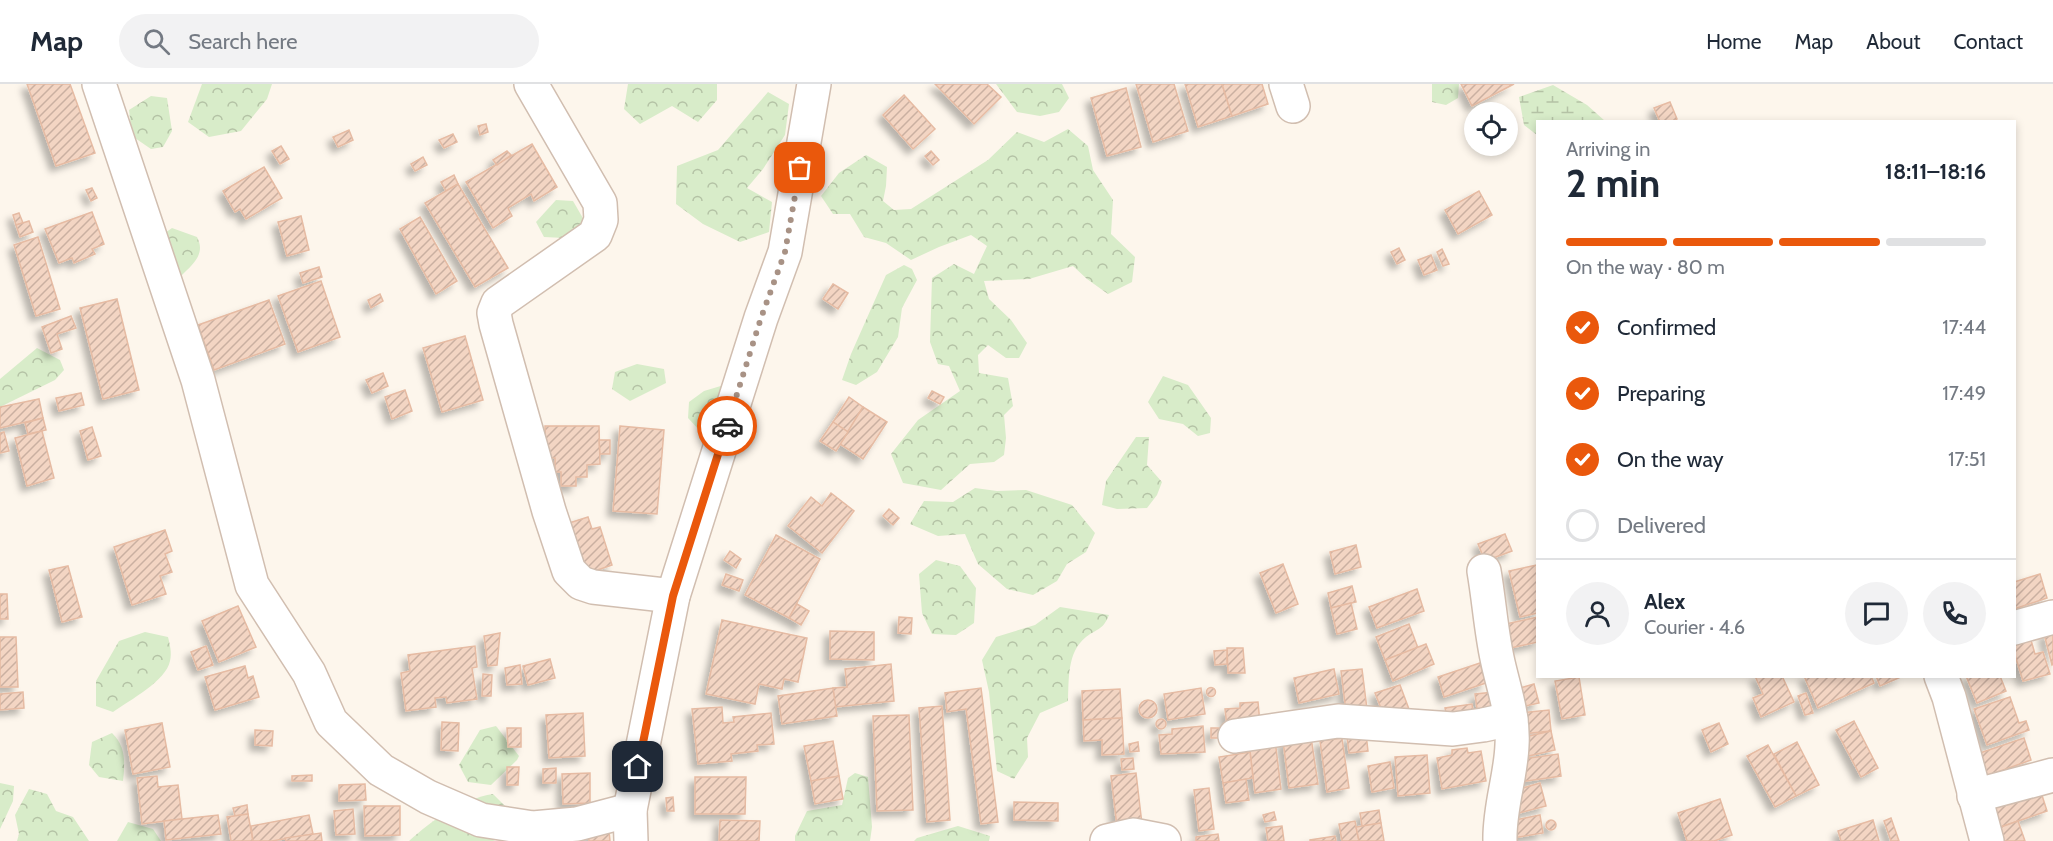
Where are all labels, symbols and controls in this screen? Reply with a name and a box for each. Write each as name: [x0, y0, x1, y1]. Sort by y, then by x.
search box: [119, 14, 539, 68]
text: Map: [30, 24, 83, 58]
icon: search: [140, 25, 173, 58]
text: Search here: [188, 28, 297, 55]
text: Home: [1706, 29, 1762, 54]
text: Map: [1795, 29, 1833, 54]
text: About: [1866, 29, 1920, 54]
text: Contact: [1953, 29, 2023, 54]
map controls: [1464, 102, 1518, 156]
button: locate: [1464, 102, 1518, 156]
text: Arriving in: [1566, 137, 1650, 161]
pin: [774, 142, 825, 193]
icon: bag: [783, 151, 816, 184]
text: 18:11–18:16: [1885, 158, 1986, 185]
text: 2 min: [1566, 159, 1660, 207]
text: On the way · 80 m: [1566, 255, 1725, 279]
icon: check: [1566, 311, 1599, 344]
text: Confirmed: [1617, 314, 1716, 341]
text: 17:44: [1942, 315, 1986, 339]
icon: check: [1566, 377, 1599, 410]
text: Preparing: [1617, 380, 1705, 407]
text: 17:49: [1942, 381, 1986, 405]
courier: [697, 396, 757, 456]
icon: car: [711, 410, 744, 443]
icon: check: [1566, 443, 1599, 476]
text: On the way: [1617, 446, 1724, 473]
text: 17:51: [1948, 447, 1986, 471]
text: Delivered: [1617, 512, 1706, 539]
button: person: [1566, 582, 1629, 645]
button: chat: [1845, 582, 1908, 645]
button: phone: [1923, 582, 1986, 645]
text: Alex: [1644, 588, 1685, 615]
text: Courier · 4.6: [1644, 615, 1745, 639]
pin: [612, 741, 663, 792]
icon: home: [621, 750, 654, 783]

